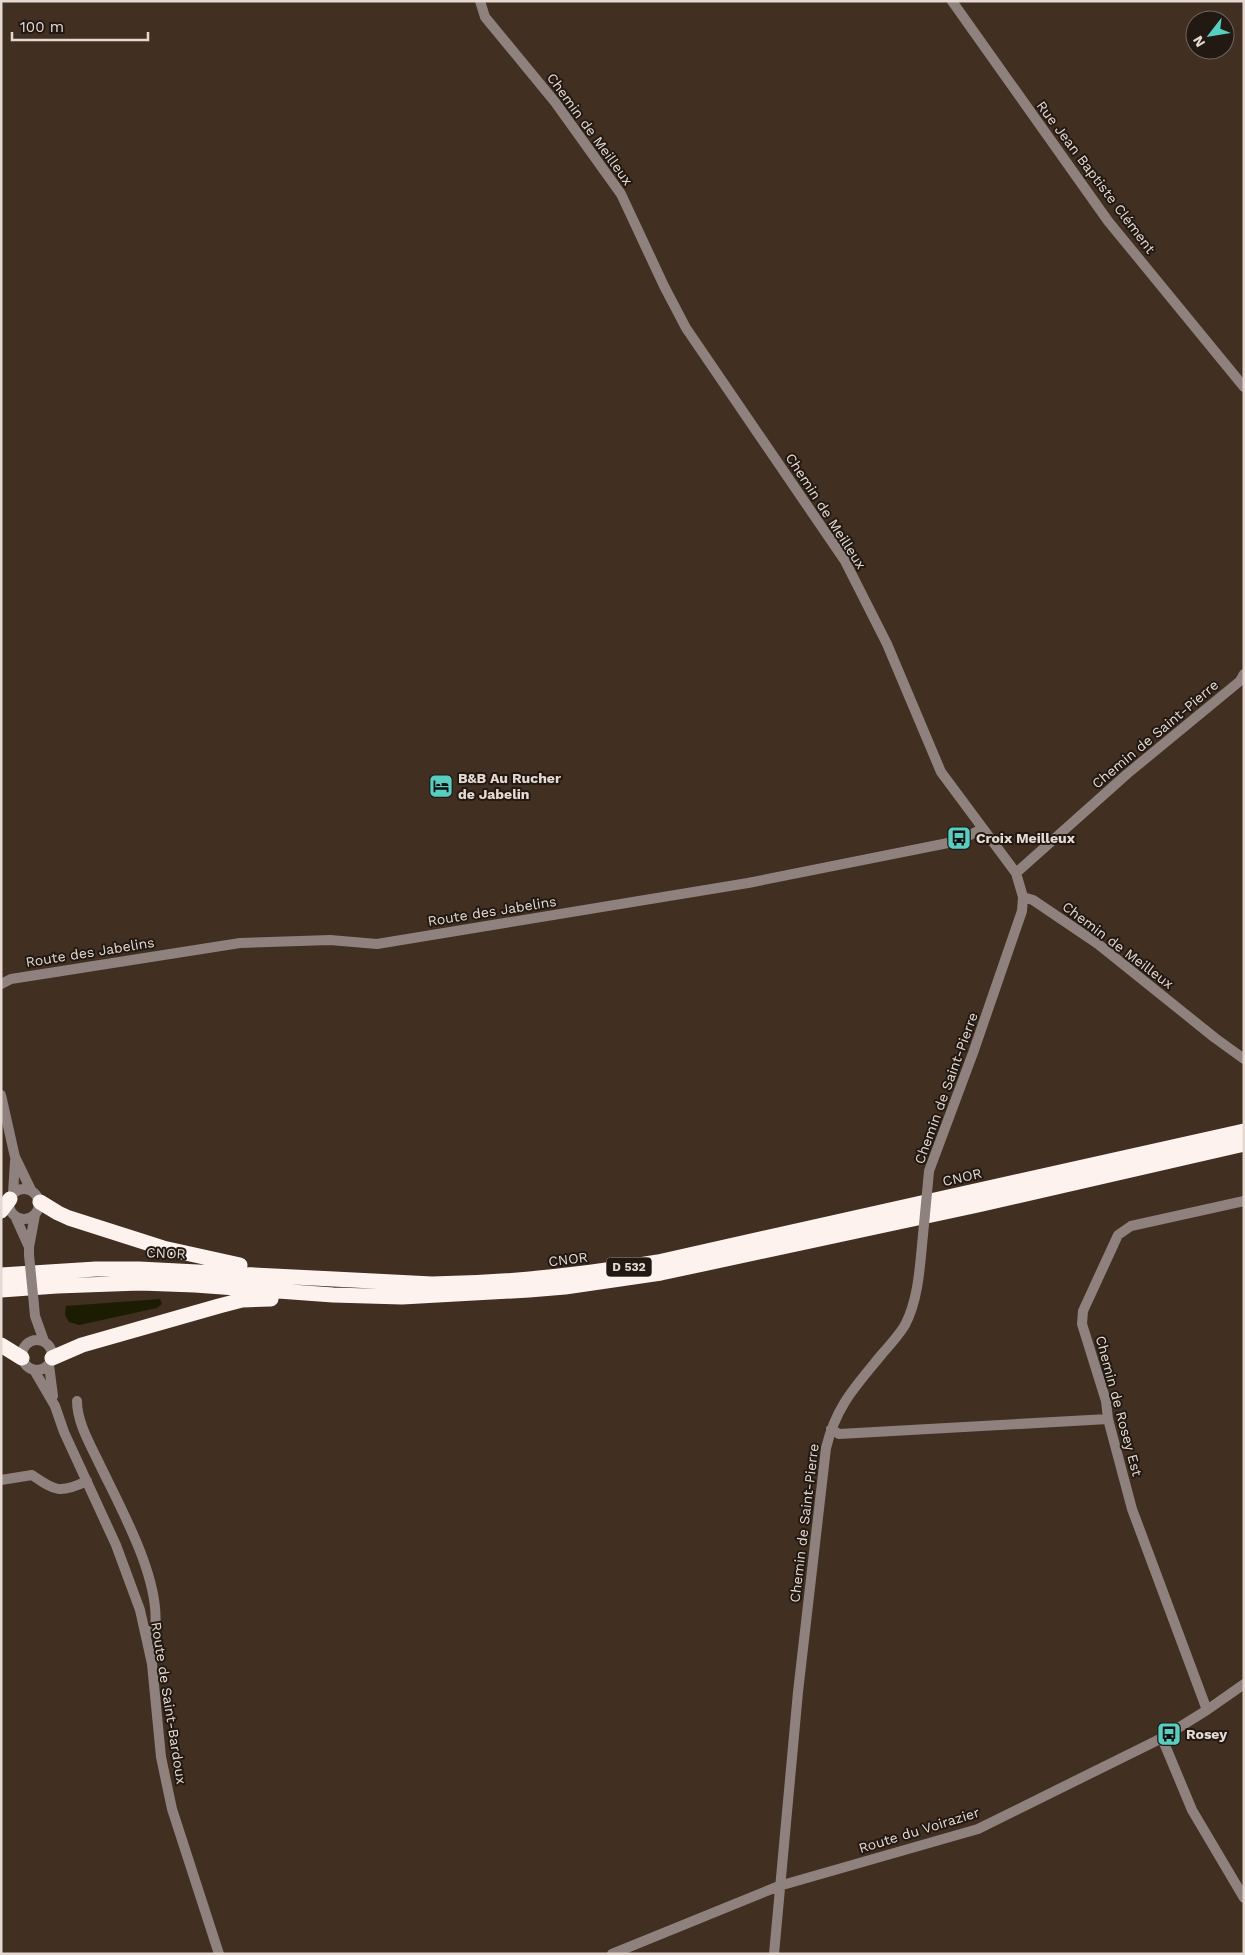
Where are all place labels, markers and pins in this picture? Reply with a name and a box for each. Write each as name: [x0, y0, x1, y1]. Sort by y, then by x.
place label: B&B Au Rucher de Jabelin: [458, 770, 561, 802]
hotel icon: B&B Au Rucher de Jabelin: [428, 773, 454, 799]
bus stop icon: Croix Meilleux: [946, 825, 972, 851]
place label: Croix Meilleux: [976, 830, 1076, 846]
bus stop icon: Rosey: [1156, 1721, 1182, 1747]
place label: Rosey: [1186, 1726, 1227, 1742]

